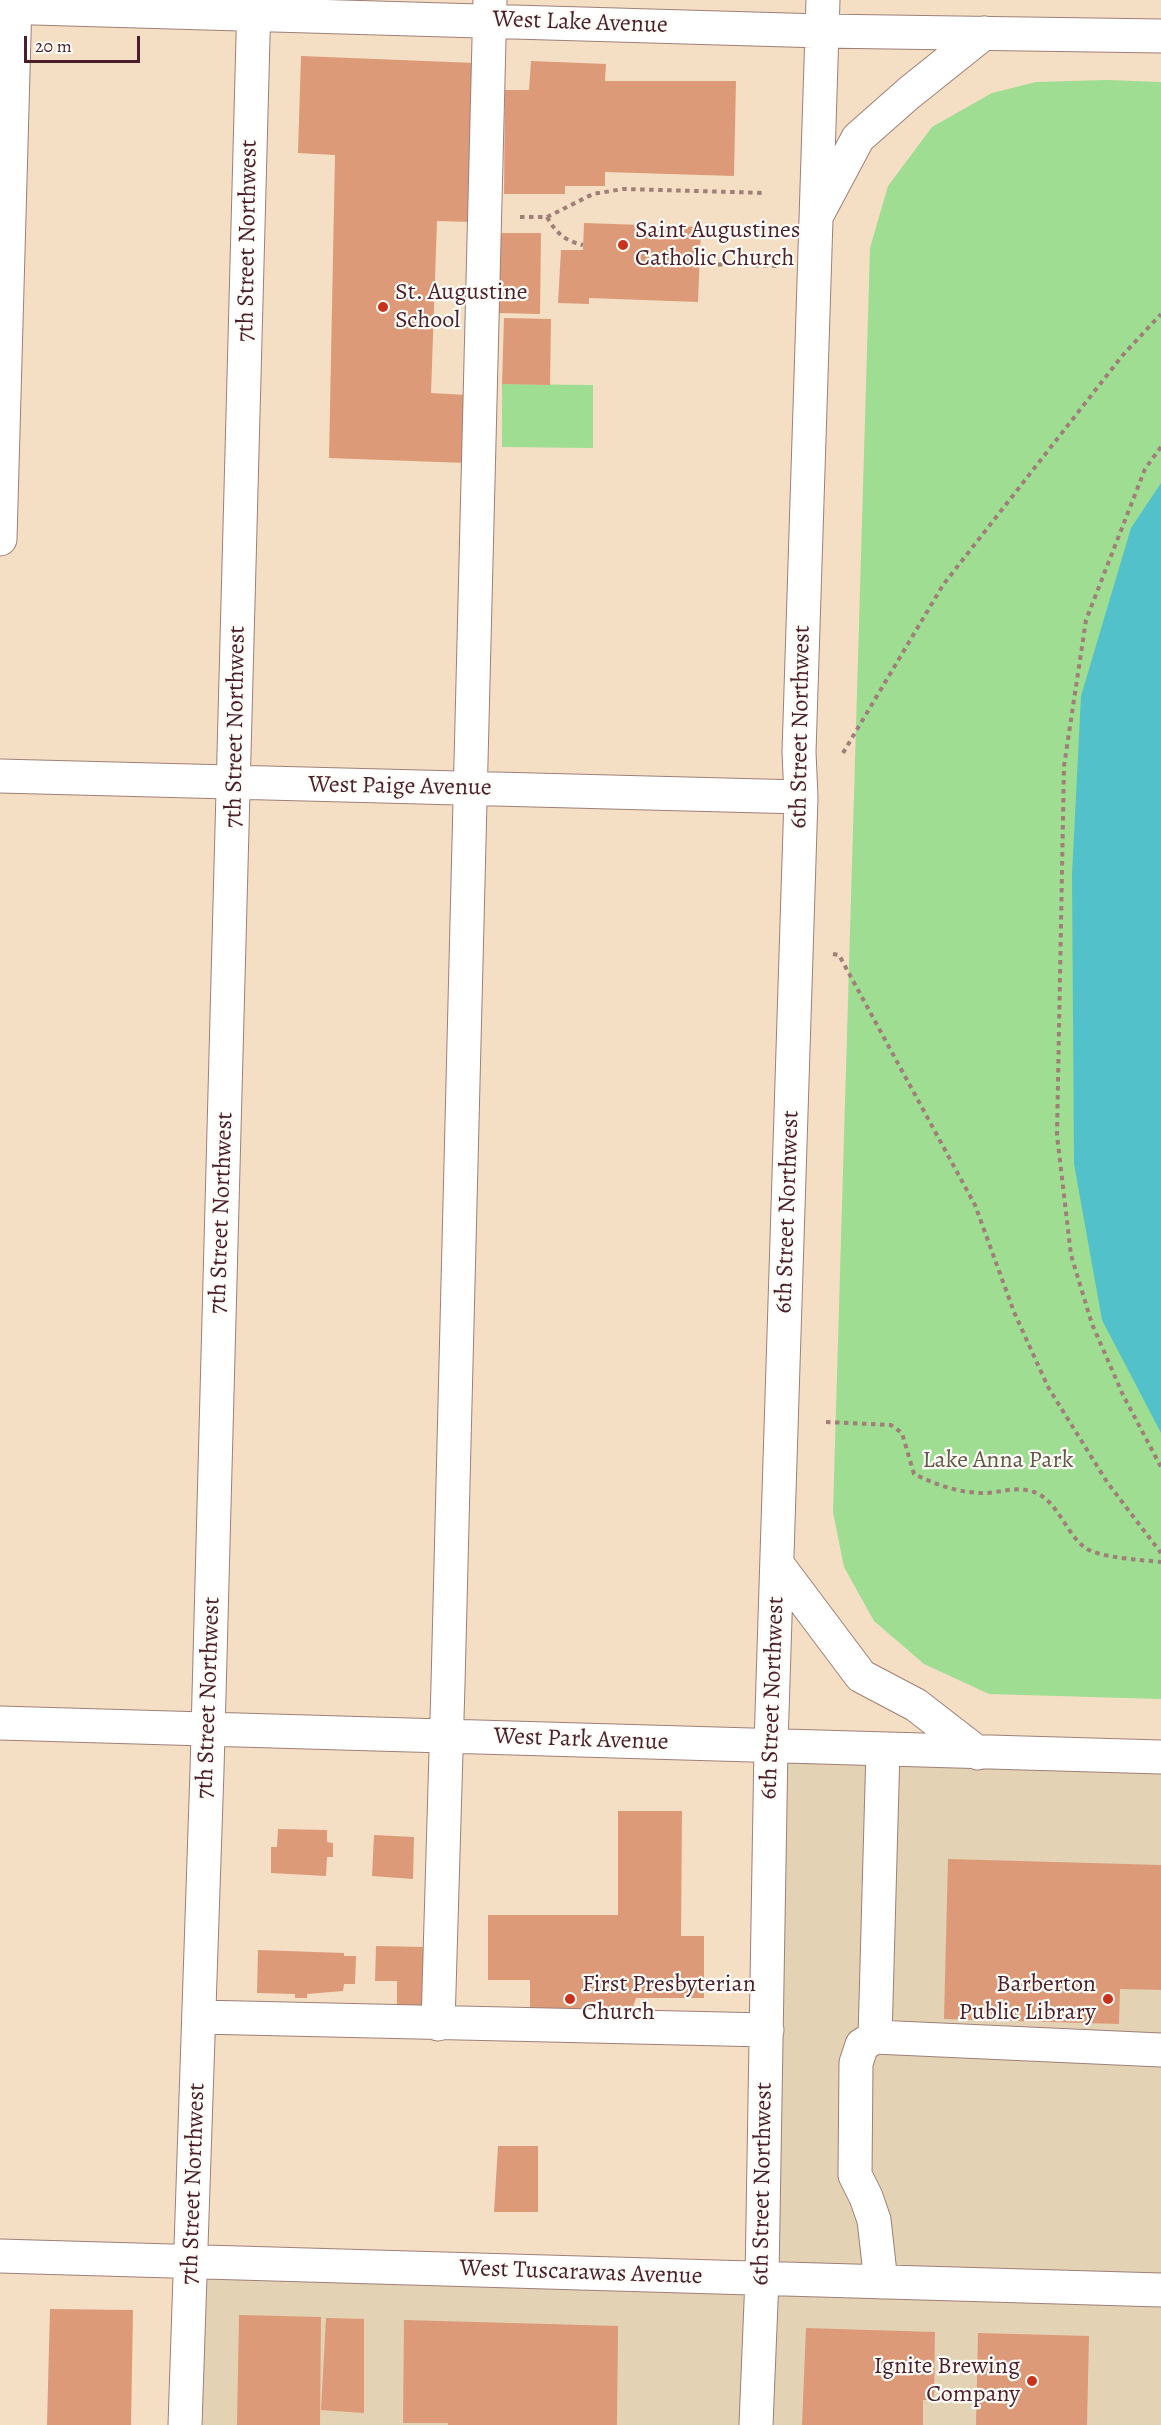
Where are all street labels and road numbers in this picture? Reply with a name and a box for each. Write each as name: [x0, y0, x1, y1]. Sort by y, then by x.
street label: West Lake Avenue: [492, 6, 668, 40]
street label: 7th Street Northwest: [232, 140, 264, 342]
street label: 6th Street Northwest: [785, 625, 817, 829]
street label: 7th Street Northwest: [220, 626, 252, 828]
street label: West Paige Avenue: [308, 771, 492, 803]
street label: 6th Street Northwest: [770, 1110, 806, 1314]
street label: 7th Street Northwest: [204, 1111, 240, 1315]
street label: 7th Street Northwest: [191, 1596, 227, 1800]
street label: 6th Street Northwest: [755, 1596, 791, 1800]
street label: West Park Avenue: [493, 1723, 669, 1757]
street label: 7th Street Northwest: [176, 2082, 212, 2286]
street label: 6th Street Northwest: [747, 2082, 779, 2286]
street label: West Tuscarawas Avenue: [459, 2254, 703, 2292]

